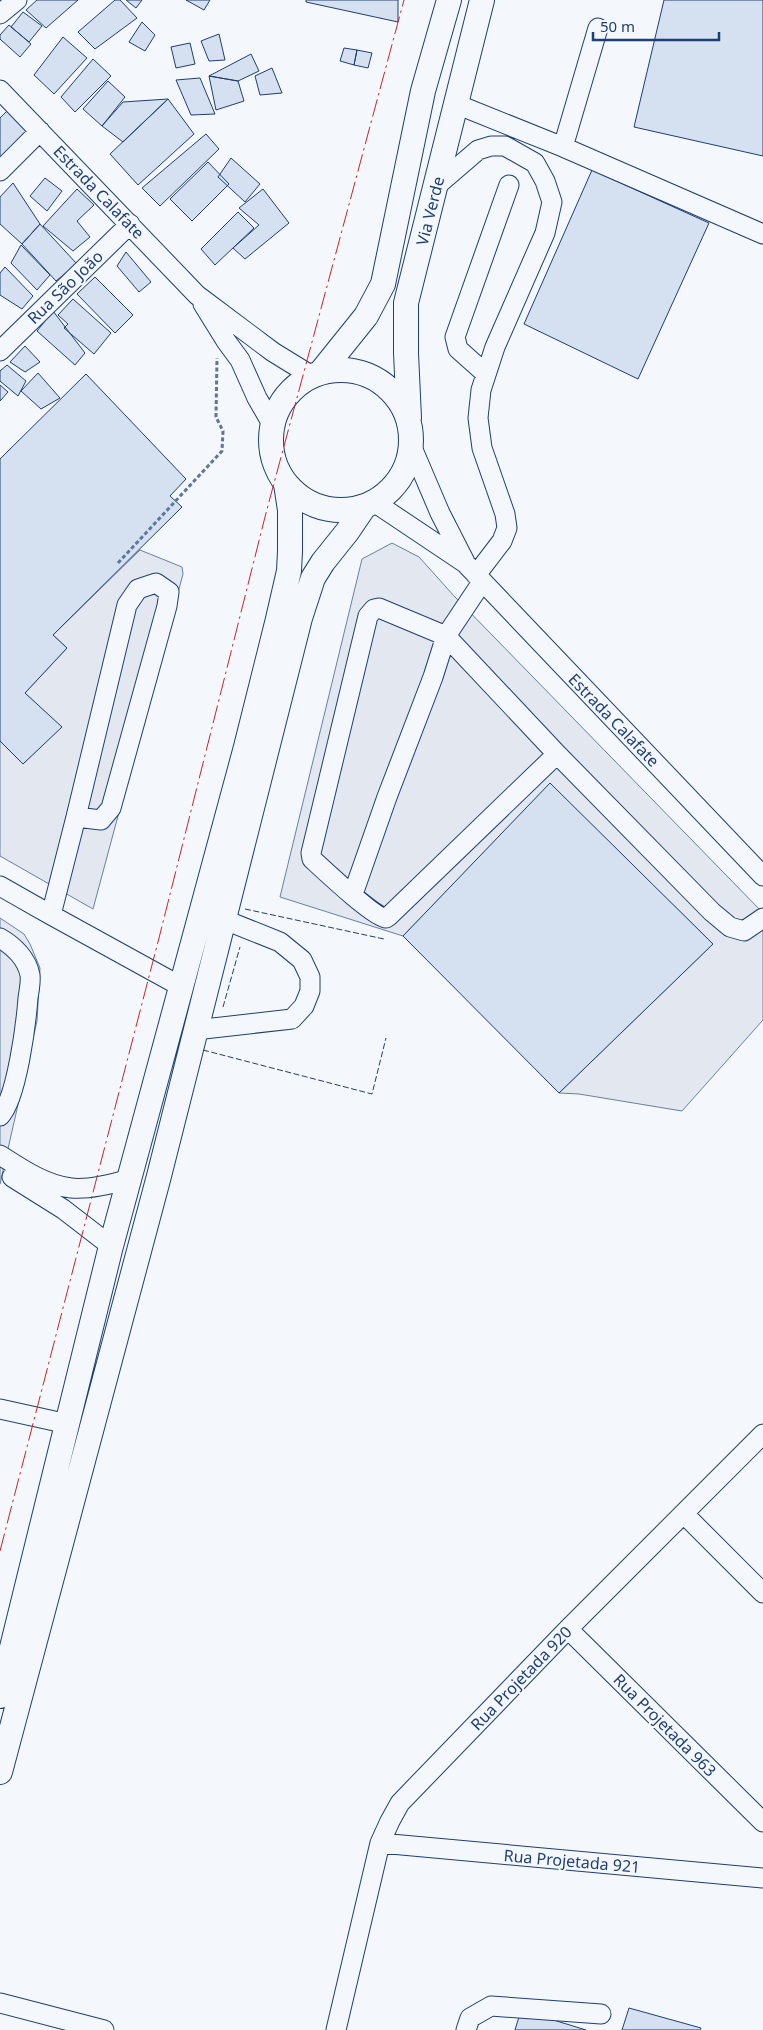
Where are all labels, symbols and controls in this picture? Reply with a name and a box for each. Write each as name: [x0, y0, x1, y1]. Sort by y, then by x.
scale bar: [593, 10, 719, 42]
text: 50 m: [600, 16, 635, 36]
street label: Estrada Calafate: [49, 140, 149, 244]
street label: Via Verde: [411, 174, 449, 248]
street label: Rua São João: [22, 245, 108, 329]
street label: Estrada Calafate: [564, 668, 664, 772]
street label: Rua Projetada 920: [466, 1621, 576, 1735]
street label: Rua Projetada 963: [609, 1669, 721, 1781]
street label: Rua Projetada 921: [503, 1844, 641, 1878]

